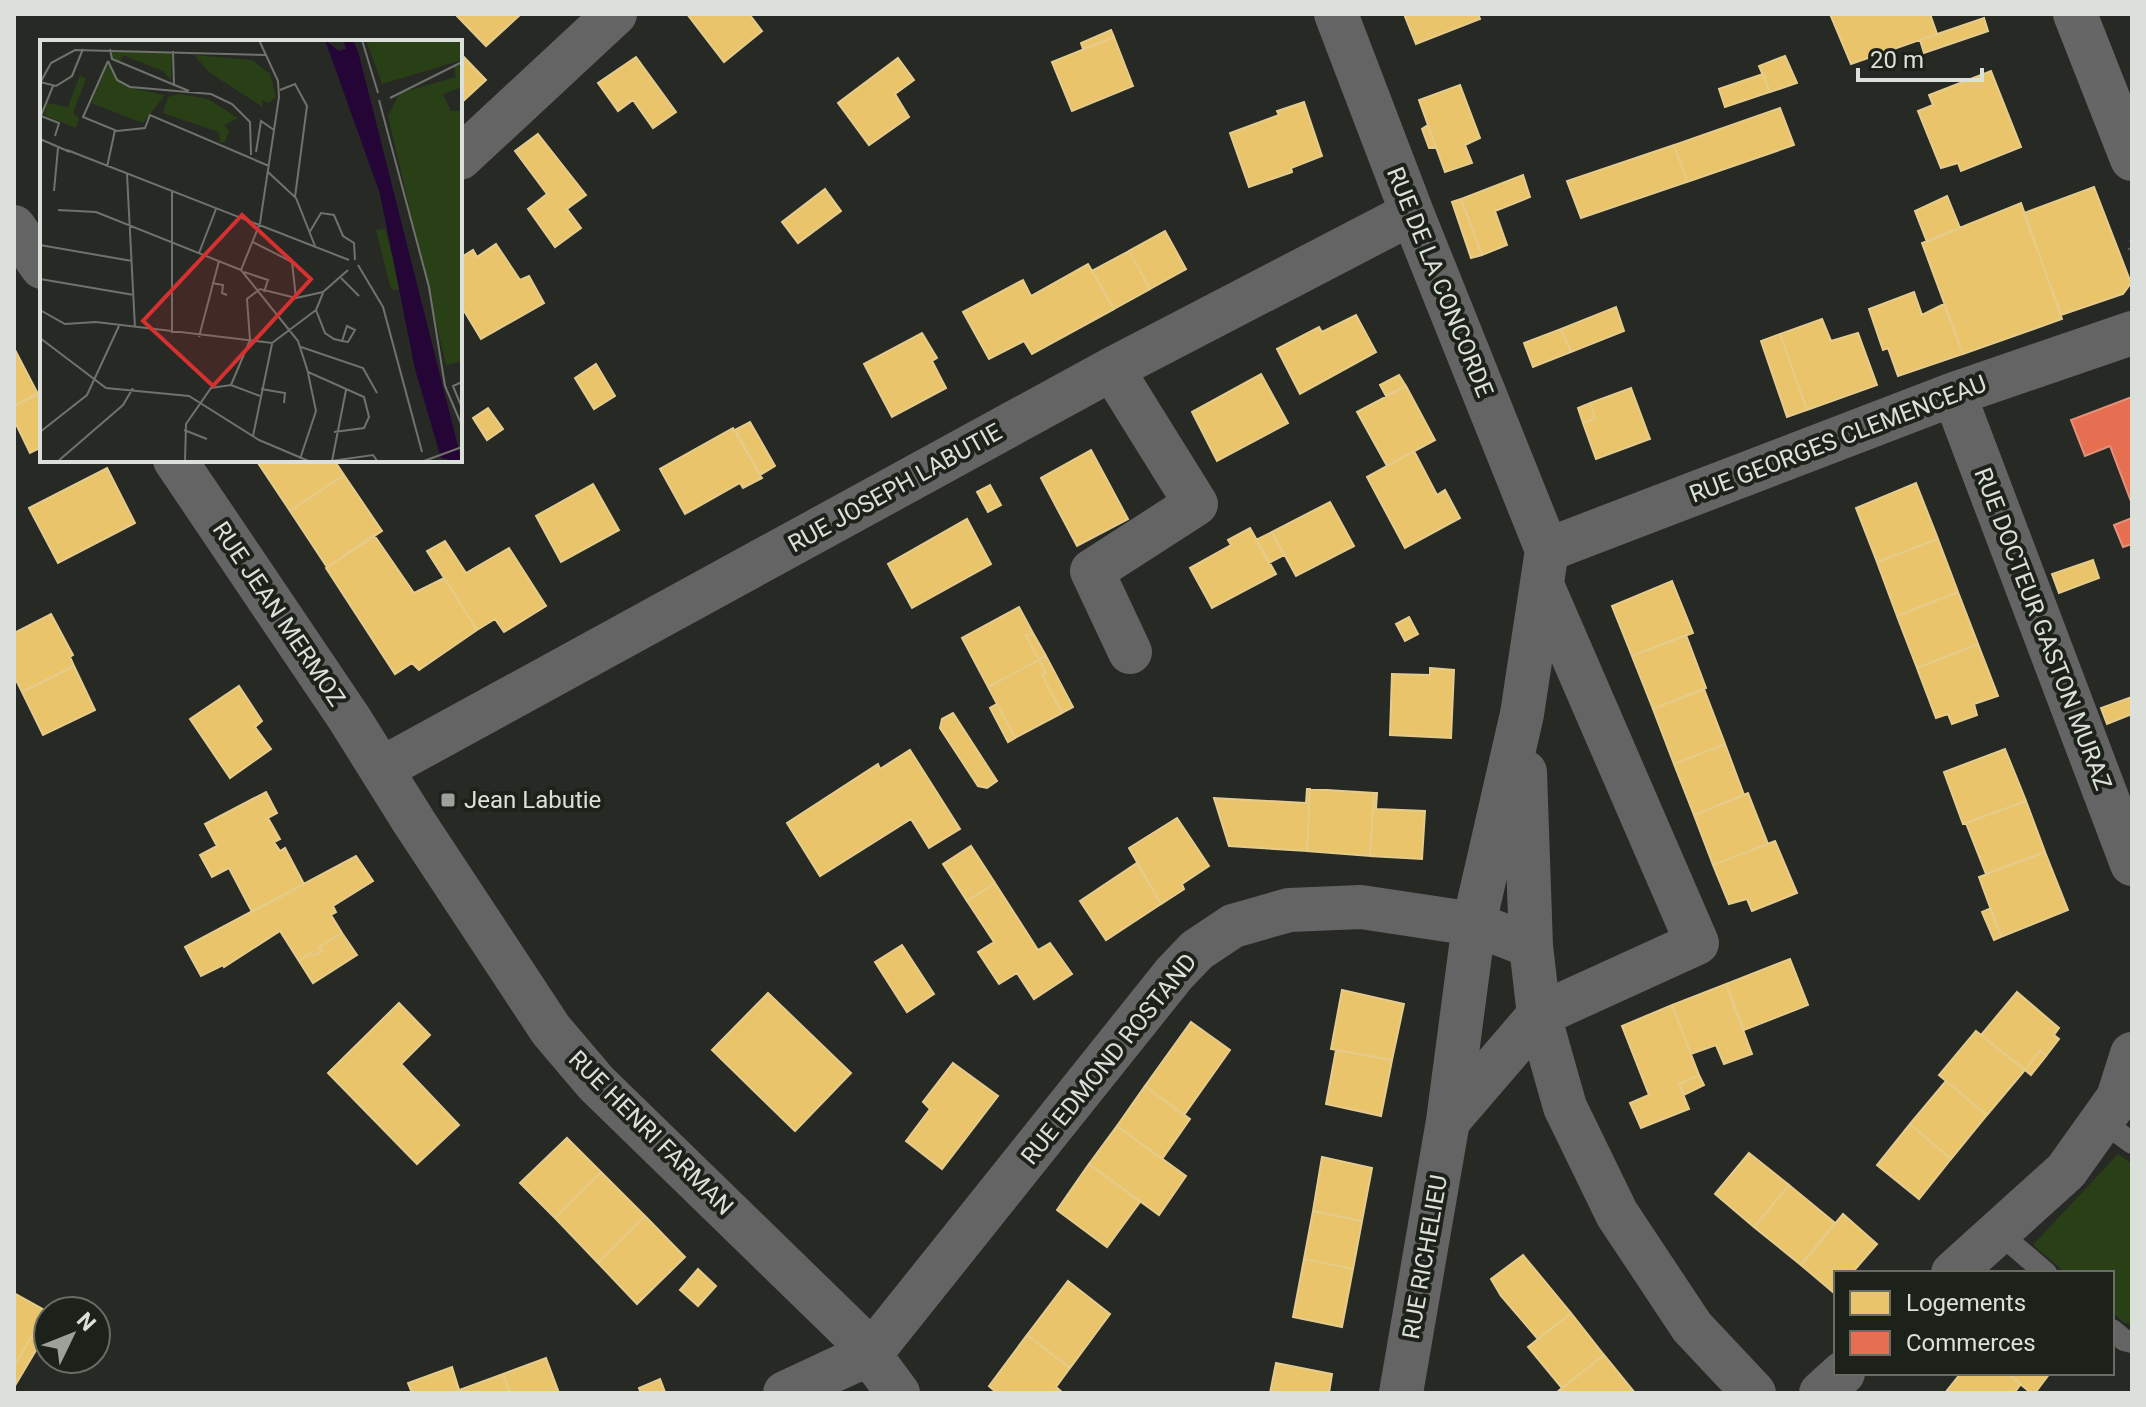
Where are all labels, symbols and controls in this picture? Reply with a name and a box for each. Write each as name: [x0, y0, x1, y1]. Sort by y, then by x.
scale bar: [1858, 32, 1982, 82]
inset map: [40, 40, 462, 462]
text: 20 m: [1870, 46, 1924, 74]
street label: RUE DE LA CONCORDE: [1381, 163, 1499, 401]
street label: RUE GEORGES CLEMENCEAU: [1686, 369, 1990, 509]
street label: RUE JOSEPH LABUTIE: [783, 418, 1007, 558]
street label: RUE DOCTEUR GASTON MURAZ: [1968, 464, 2118, 794]
street label: RUE JEAN MERMOZ: [207, 516, 351, 712]
place label: Jean Labutie: [464, 786, 601, 814]
marker: Jean Labutie: [439, 791, 457, 809]
street label: RUE EDMOND ROSTAND: [1015, 948, 1203, 1170]
street label: RUE HENRI FARMAN: [563, 1045, 739, 1221]
street label: RUE RICHELIEU: [1397, 1173, 1453, 1341]
legend: [1834, 1271, 2114, 1375]
text: Logements: [1906, 1289, 2026, 1317]
north arrow: [32, 1295, 112, 1375]
text: N: [72, 1307, 101, 1336]
text: Commerces: [1906, 1329, 2036, 1357]

